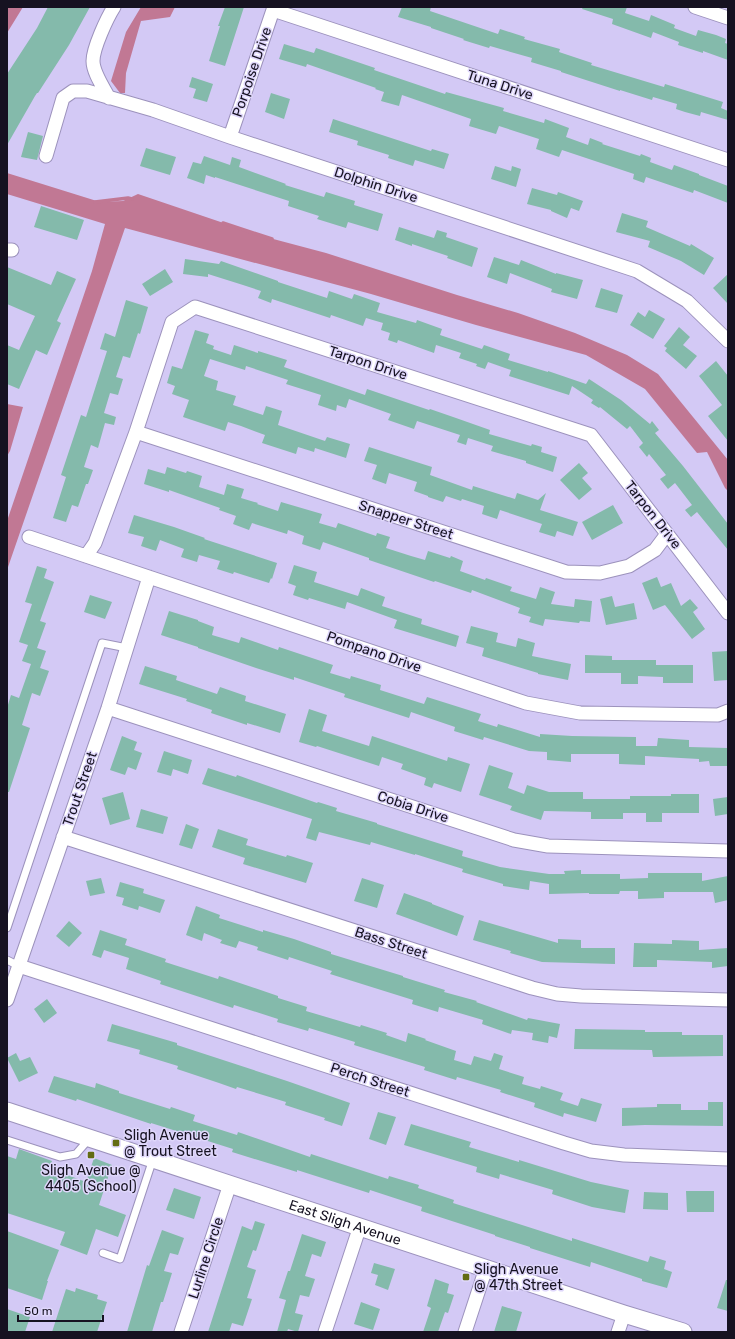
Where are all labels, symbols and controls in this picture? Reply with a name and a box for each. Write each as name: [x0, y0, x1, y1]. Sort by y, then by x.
street label: Porpoise Drive: [229, 25, 275, 119]
street label: Tuna Drive: [465, 66, 535, 104]
street label: Dolphin Drive: [332, 163, 420, 207]
street label: Tarpon Drive: [326, 342, 410, 384]
street label: Tarpon Drive: [621, 478, 685, 553]
street label: Snapper Street: [357, 497, 456, 543]
street label: Pompano Drive: [324, 628, 424, 676]
street label: Trout Street: [59, 749, 101, 829]
street label: Cobia Drive: [375, 787, 451, 827]
street label: Bass Street: [353, 923, 430, 963]
street label: Perch Street: [328, 1059, 412, 1101]
place label: Sligh Avenue @ Trout Street: [124, 1127, 217, 1160]
marker: Sligh Avenue @ Trout Street: [111, 1138, 121, 1148]
marker: Sligh Avenue @ 4405 (School): [86, 1150, 96, 1160]
place label: Sligh Avenue @ 4405 (School): [41, 1162, 141, 1195]
street label: East Sligh Avenue: [287, 1196, 403, 1249]
street label: Lurline Circle: [185, 1215, 227, 1301]
place label: Sligh Avenue @ 47th Street: [474, 1261, 563, 1294]
marker: Sligh Avenue @ 47th Street: [461, 1272, 471, 1282]
scale bar: [18, 1297, 103, 1323]
text: 50 m: [24, 1304, 52, 1318]

